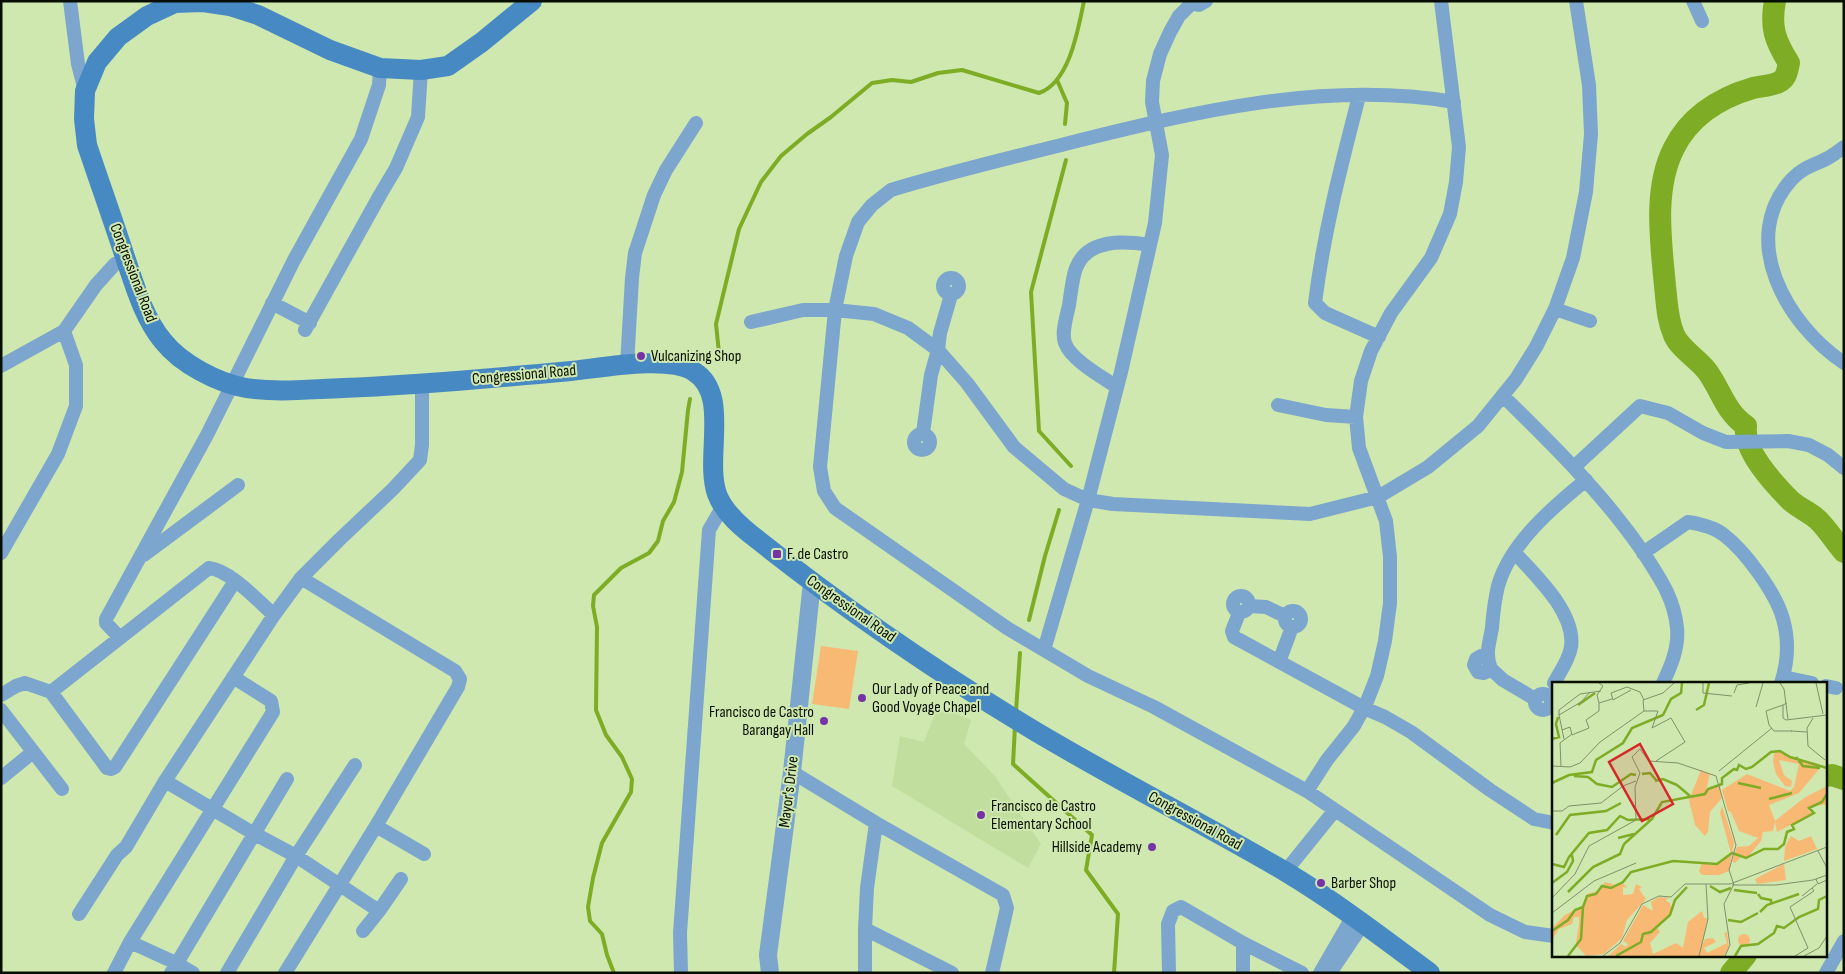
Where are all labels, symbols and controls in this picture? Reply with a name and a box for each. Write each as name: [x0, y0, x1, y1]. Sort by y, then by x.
street label: Congressional Road: [105, 221, 161, 325]
place label: Vulcanizing Shop: [651, 347, 741, 366]
marker: Vulcanizing Shop: [635, 350, 647, 362]
street label: Congressional Road: [471, 361, 577, 389]
place label: F. de Castro: [787, 545, 848, 564]
marker: F. de Castro: [771, 548, 783, 560]
street label: Congressional Road: [803, 571, 899, 647]
place label: Our Lady of Peace and Good Voyage Chapel: [872, 680, 989, 717]
inset map: [1552, 682, 1828, 956]
marker: Our Lady of Peace and Good Voyage Chapel: [856, 692, 868, 704]
place label: Francisco de Castro Barangay Hall: [709, 703, 814, 740]
marker: Francisco de Castro Barangay Hall: [818, 715, 830, 727]
street label: Mayor's Drive: [775, 755, 803, 829]
street label: Congressional Road: [1145, 787, 1245, 855]
place label: Francisco de Castro Elementary School: [991, 797, 1096, 834]
marker: Francisco de Castro Elementary School: [975, 809, 987, 821]
place label: Hillside Academy: [1052, 838, 1142, 857]
marker: Hillside Academy: [1146, 841, 1158, 853]
place label: Barber Shop: [1331, 874, 1396, 893]
marker: Barber Shop: [1315, 877, 1327, 889]

